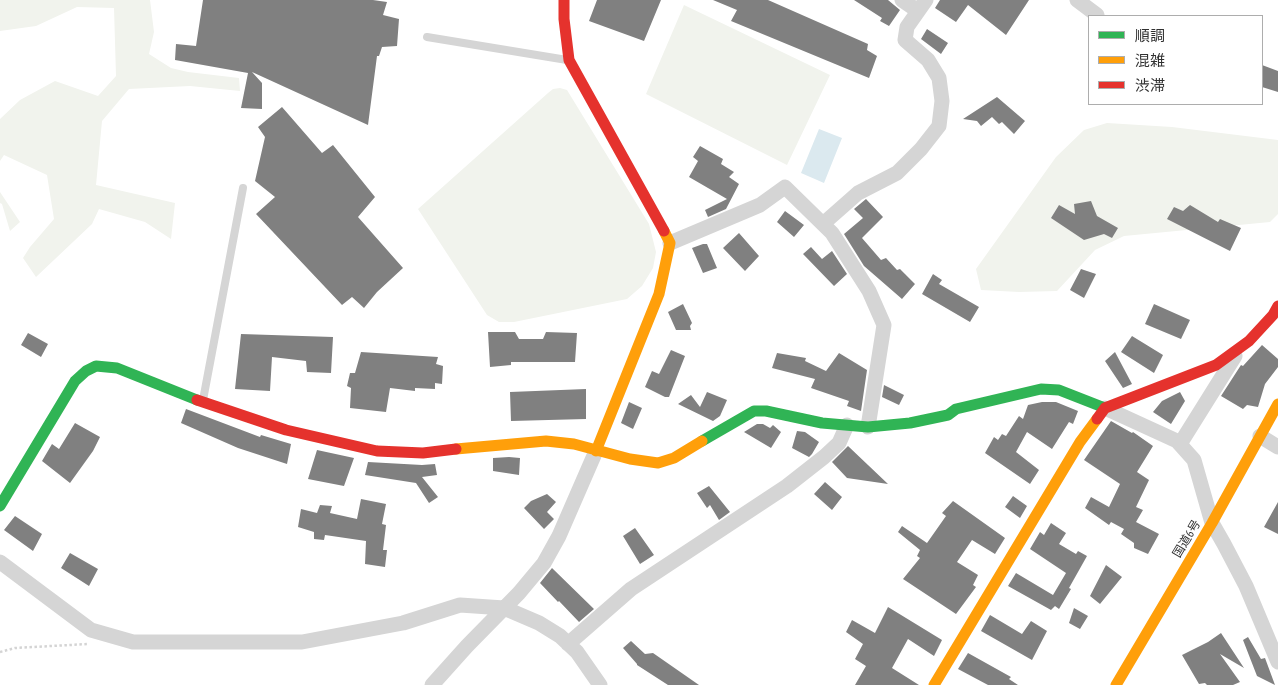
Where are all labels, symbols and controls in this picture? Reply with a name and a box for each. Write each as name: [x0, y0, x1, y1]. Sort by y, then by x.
legend: [1088, 15, 1263, 105]
text: 順調: [1135, 26, 1165, 45]
text: 混雑: [1135, 51, 1165, 70]
text: 渋滞: [1135, 76, 1165, 95]
street label: 国道6号: [1170, 518, 1204, 560]

